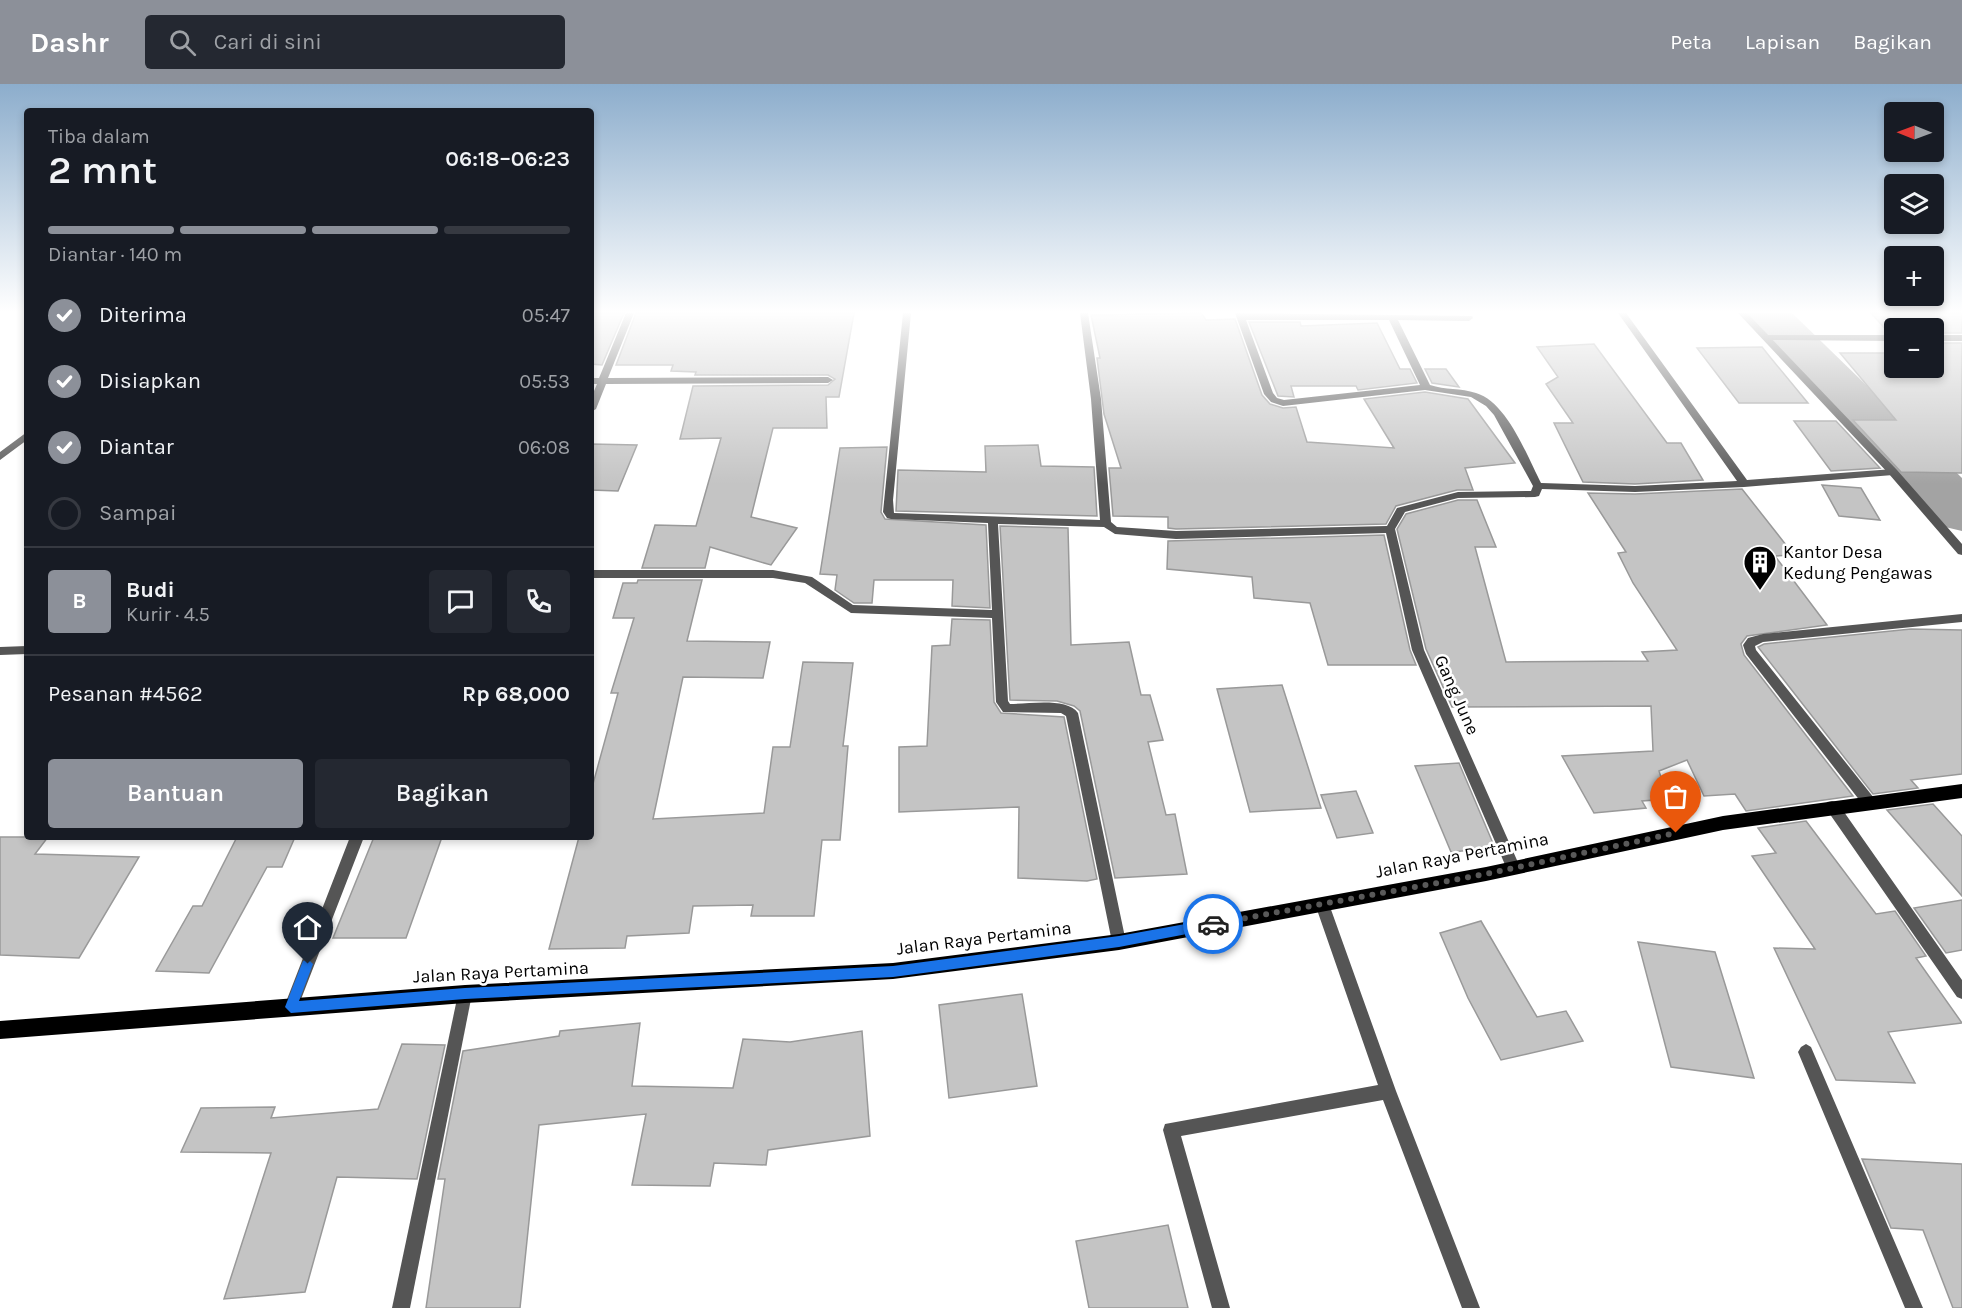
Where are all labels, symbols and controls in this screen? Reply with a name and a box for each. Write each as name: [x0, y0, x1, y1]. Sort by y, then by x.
search box: [145, 15, 565, 69]
text: Dashr: [30, 26, 109, 59]
icon: search: [166, 26, 199, 59]
text: Cari di sini: [214, 29, 322, 55]
text: Peta: [1670, 30, 1712, 54]
text: Lapisan: [1745, 30, 1820, 54]
text: Bagikan: [1853, 30, 1932, 54]
north arrow: [1884, 102, 1944, 162]
map controls: [1884, 102, 1944, 378]
text: Tiba dalam: [48, 125, 150, 148]
text: 06:18–06:23: [445, 146, 570, 172]
text: 2 mnt: [48, 147, 157, 193]
button: layers: [1884, 174, 1944, 234]
text: Diantar · 140 m: [48, 243, 182, 266]
button: +: [1884, 246, 1944, 306]
icon: check: [48, 299, 81, 332]
text: Diterima: [99, 302, 187, 328]
text: 05:47: [522, 304, 570, 327]
button: −: [1884, 318, 1944, 378]
icon: check: [48, 365, 81, 398]
text: Disiapkan: [99, 368, 201, 394]
text: 05:53: [519, 370, 570, 393]
icon: check: [48, 431, 81, 464]
text: Diantar: [99, 434, 174, 460]
text: 06:08: [518, 436, 570, 459]
text: Sampai: [99, 500, 177, 526]
place label: Kantor Desa Kedung Pengawas: [1783, 541, 1933, 584]
building icon: Kantor Desa Kedung Pengawas: [1742, 544, 1778, 591]
button: chat: [429, 570, 492, 633]
button: phone: [507, 570, 570, 633]
text: Budi: [126, 577, 175, 603]
text: B: [72, 588, 87, 614]
text: Kurir · 4.5: [126, 603, 210, 626]
street label: Gang June: [1430, 652, 1484, 738]
text: Pesanan #4562: [48, 681, 203, 707]
text: Rp 68,000: [462, 681, 570, 707]
button: Bantuan: [48, 759, 303, 828]
button: Bagikan: [315, 759, 570, 828]
pin: [1650, 771, 1701, 833]
icon: bag: [1659, 780, 1692, 813]
street label: Jalan Raya Pertamina: [1373, 827, 1551, 883]
courier: [1183, 894, 1243, 954]
pin: [282, 902, 333, 964]
icon: car: [1197, 908, 1230, 941]
icon: home: [291, 911, 324, 944]
street label: Jalan Raya Pertamina: [895, 916, 1073, 960]
street label: Jalan Raya Pertamina: [412, 956, 590, 988]

